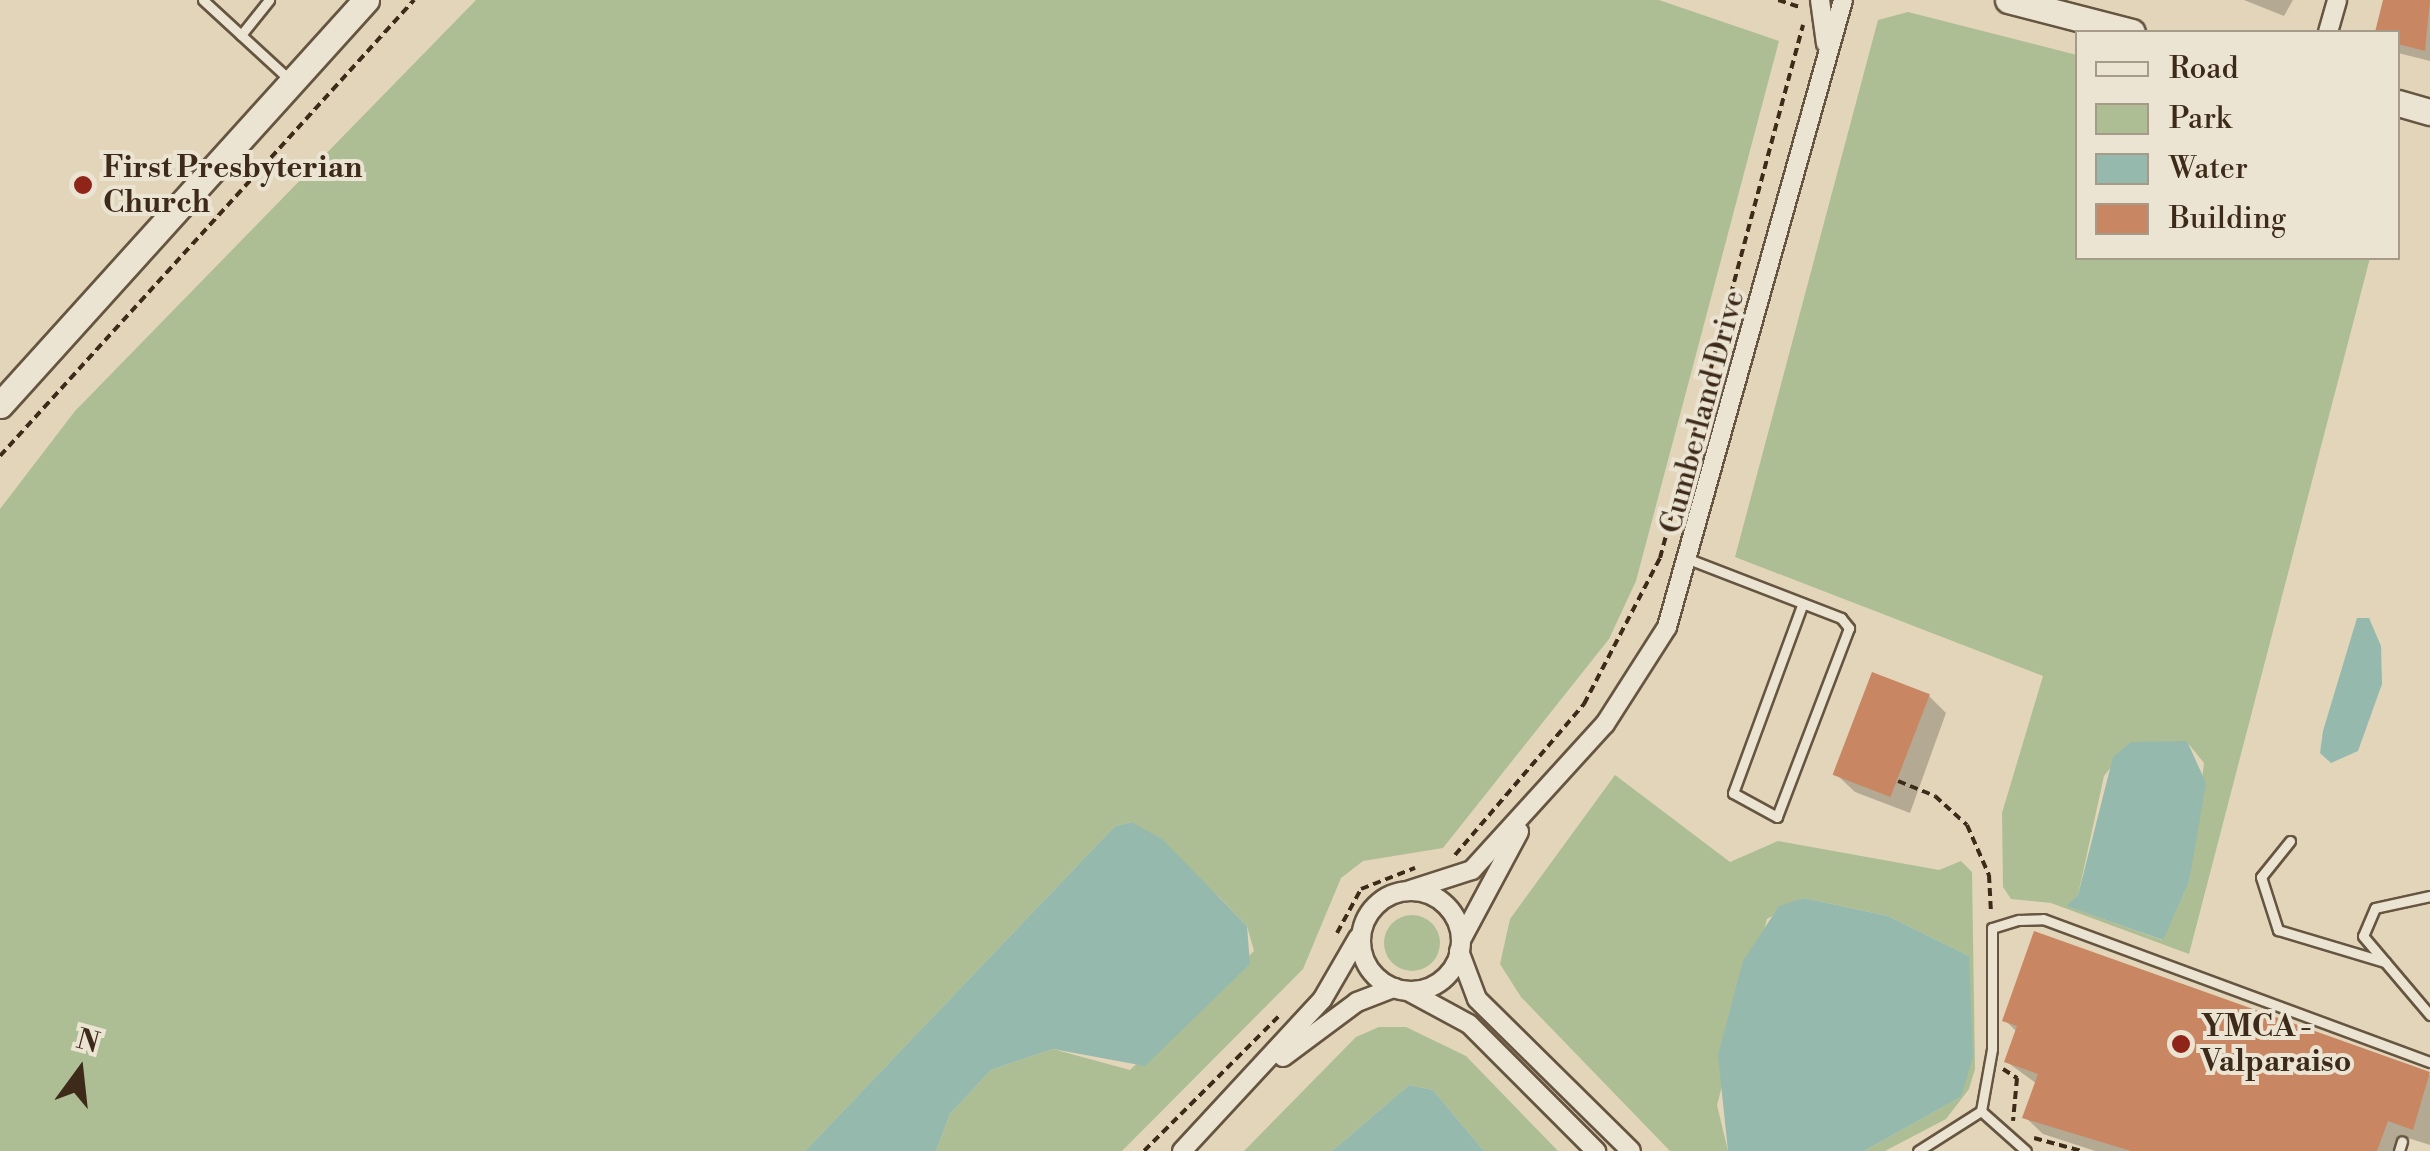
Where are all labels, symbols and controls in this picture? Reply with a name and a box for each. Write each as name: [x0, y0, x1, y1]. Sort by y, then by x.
legend: [2075, 30, 2400, 260]
text: Road: [2169, 50, 2239, 88]
text: Park: [2169, 100, 2231, 138]
place label: First Presbyterian Church: [103, 150, 362, 220]
text: Water: [2169, 150, 2248, 188]
marker: First Presbyterian Church: [72, 174, 94, 196]
text: Building: [2169, 200, 2286, 238]
street label: Cumberland Drive: [1653, 286, 1753, 538]
place label: YMCA - Valparaiso: [2201, 1009, 2351, 1080]
north arrow: [30, 1021, 130, 1121]
text: N: [73, 1022, 103, 1061]
marker: YMCA - Valparaiso: [2170, 1033, 2192, 1055]

